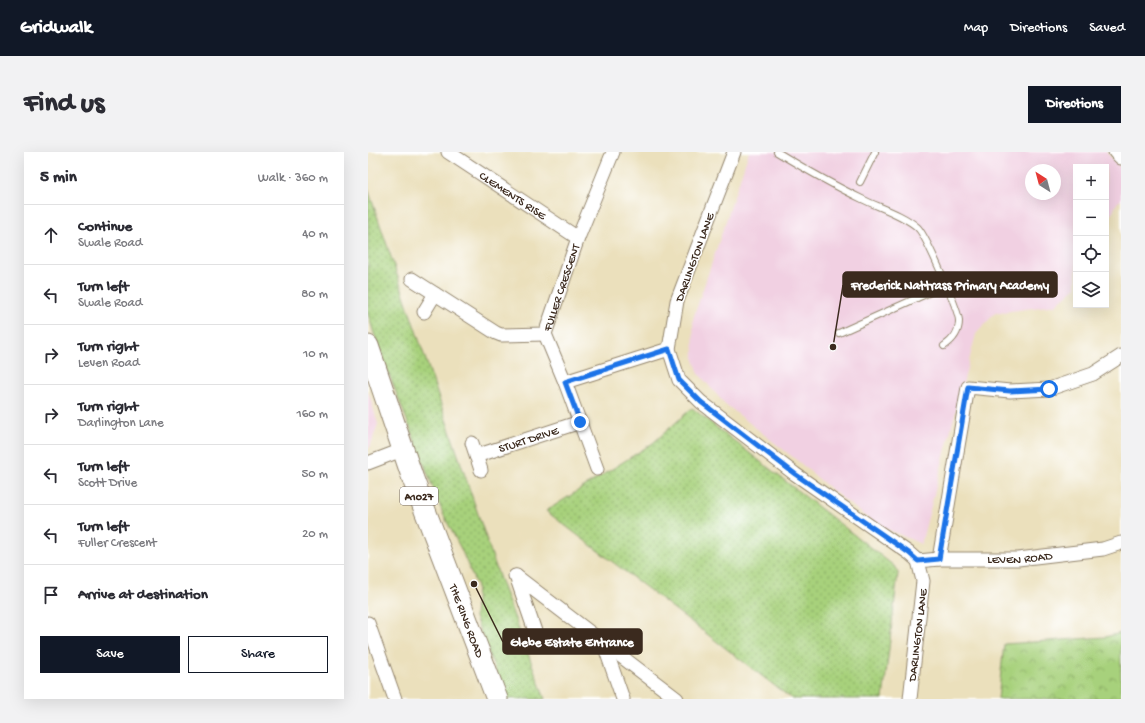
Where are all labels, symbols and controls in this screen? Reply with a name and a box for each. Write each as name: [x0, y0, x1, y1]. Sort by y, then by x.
text: Gridwalk: [20, 17, 92, 40]
text: Map: [964, 20, 988, 37]
text: Directions: [1010, 20, 1067, 37]
text: Saved: [1089, 20, 1125, 37]
button: Directions: [1028, 86, 1121, 123]
text: Find us: [24, 88, 104, 121]
north arrow: [1025, 164, 1061, 200]
map controls: [1073, 164, 1109, 308]
button: +: [1073, 164, 1109, 200]
text: 5 min: [40, 168, 77, 188]
street label: CLEMENTS RISE: [476, 170, 549, 224]
text: Walk · 360 m: [258, 171, 328, 186]
button: −: [1073, 200, 1109, 236]
street label: DARLINGTON LANE: [673, 211, 719, 305]
text: Continue: [78, 218, 132, 236]
icon: ahead: [40, 224, 62, 246]
text: 40 m: [302, 227, 328, 242]
text: Swale Road: [78, 236, 142, 251]
button: locate: [1073, 236, 1109, 272]
street label: FULLER CRESCENT: [541, 241, 585, 334]
callout: Frederick Nattrass Primary Academy: [843, 272, 1057, 297]
button: layers: [1073, 272, 1109, 308]
text: Turn left: [78, 278, 129, 296]
text: Frederick Nattrass Primary Academy: [850, 279, 1050, 294]
icon: left: [40, 284, 62, 306]
text: 80 m: [301, 287, 328, 302]
text: Swale Road: [78, 296, 142, 311]
text: Turn right: [78, 338, 138, 356]
icon: right: [40, 344, 62, 366]
text: 10 m: [303, 347, 328, 362]
text: Leven Road: [78, 356, 140, 371]
route start: [1040, 380, 1058, 398]
text: Turn right: [78, 398, 138, 416]
icon: right: [40, 404, 62, 426]
text: 160 m: [296, 407, 328, 422]
route end: [571, 413, 589, 431]
text: Darlington Lane: [78, 416, 164, 431]
street label: STURT DRIVE: [497, 424, 561, 457]
text: Turn left: [78, 458, 129, 476]
icon: left: [40, 464, 62, 486]
text: 50 m: [301, 467, 328, 482]
text: Scott Drive: [78, 476, 137, 491]
road number: A1027: [400, 487, 438, 505]
text: Turn left: [78, 518, 129, 536]
icon: left: [40, 524, 62, 546]
text: 20 m: [302, 527, 328, 542]
text: Fuller Crescent: [78, 536, 157, 551]
street label: LEVEN ROAD: [987, 550, 1053, 568]
street label: THE RING ROAD: [444, 582, 486, 660]
icon: arrive: [40, 584, 62, 606]
text: Arrive at destination: [78, 586, 208, 604]
street label: DARLINGTON LANE: [906, 588, 932, 683]
callout: Glebe Estate Entrance: [503, 629, 642, 654]
button: Save: [40, 636, 180, 673]
button: Share: [188, 636, 328, 673]
text: Glebe Estate Entrance: [510, 636, 635, 651]

